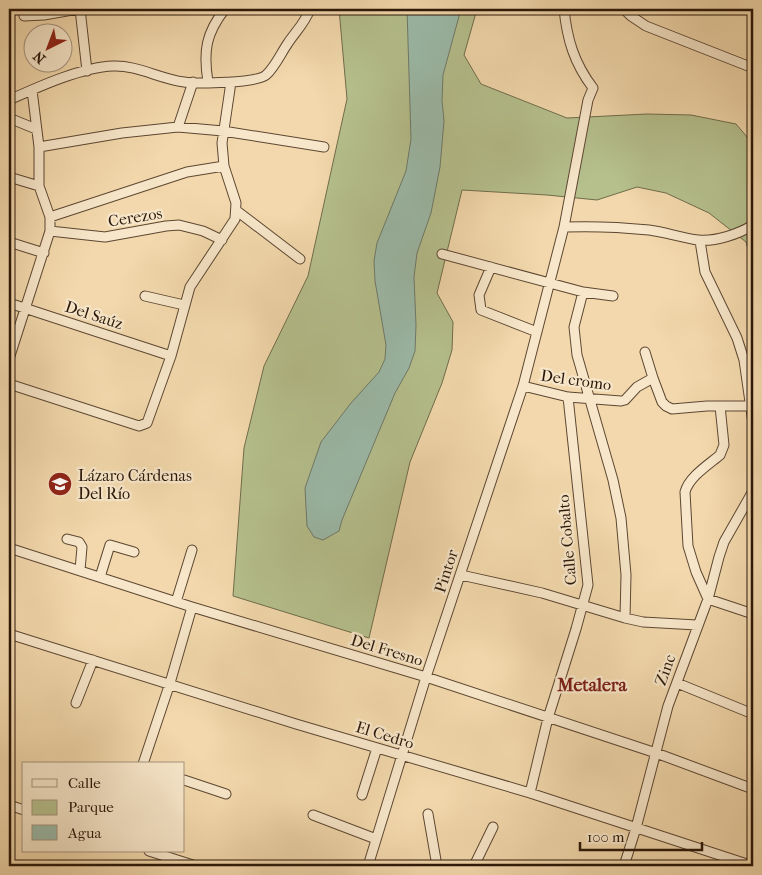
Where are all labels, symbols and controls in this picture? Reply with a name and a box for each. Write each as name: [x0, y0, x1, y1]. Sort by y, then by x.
north arrow: [22, 22, 72, 72]
text: N: [30, 47, 49, 67]
street label: Cerezos: [107, 203, 163, 231]
street label: Del Saúz: [63, 297, 125, 333]
street label: Del cromo: [539, 366, 613, 394]
place label: Lázaro Cárdenas Del Río: [78, 466, 192, 503]
school or university icon: Lázaro Cárdenas Del Río: [47, 471, 73, 497]
street label: Calle Cobalto: [554, 494, 580, 586]
street label: Pintor: [430, 547, 462, 595]
street label: Del Fresno: [349, 630, 425, 670]
street label: Zinc: [651, 652, 679, 688]
district label: Metalera: [556, 675, 627, 696]
street label: El Cedro: [354, 717, 416, 753]
legend: [22, 762, 185, 852]
text: Calle: [68, 774, 101, 792]
text: Parque: [68, 798, 114, 816]
scale bar: [580, 820, 702, 852]
text: Agua: [67, 824, 102, 842]
text: 100 m: [587, 828, 625, 846]

